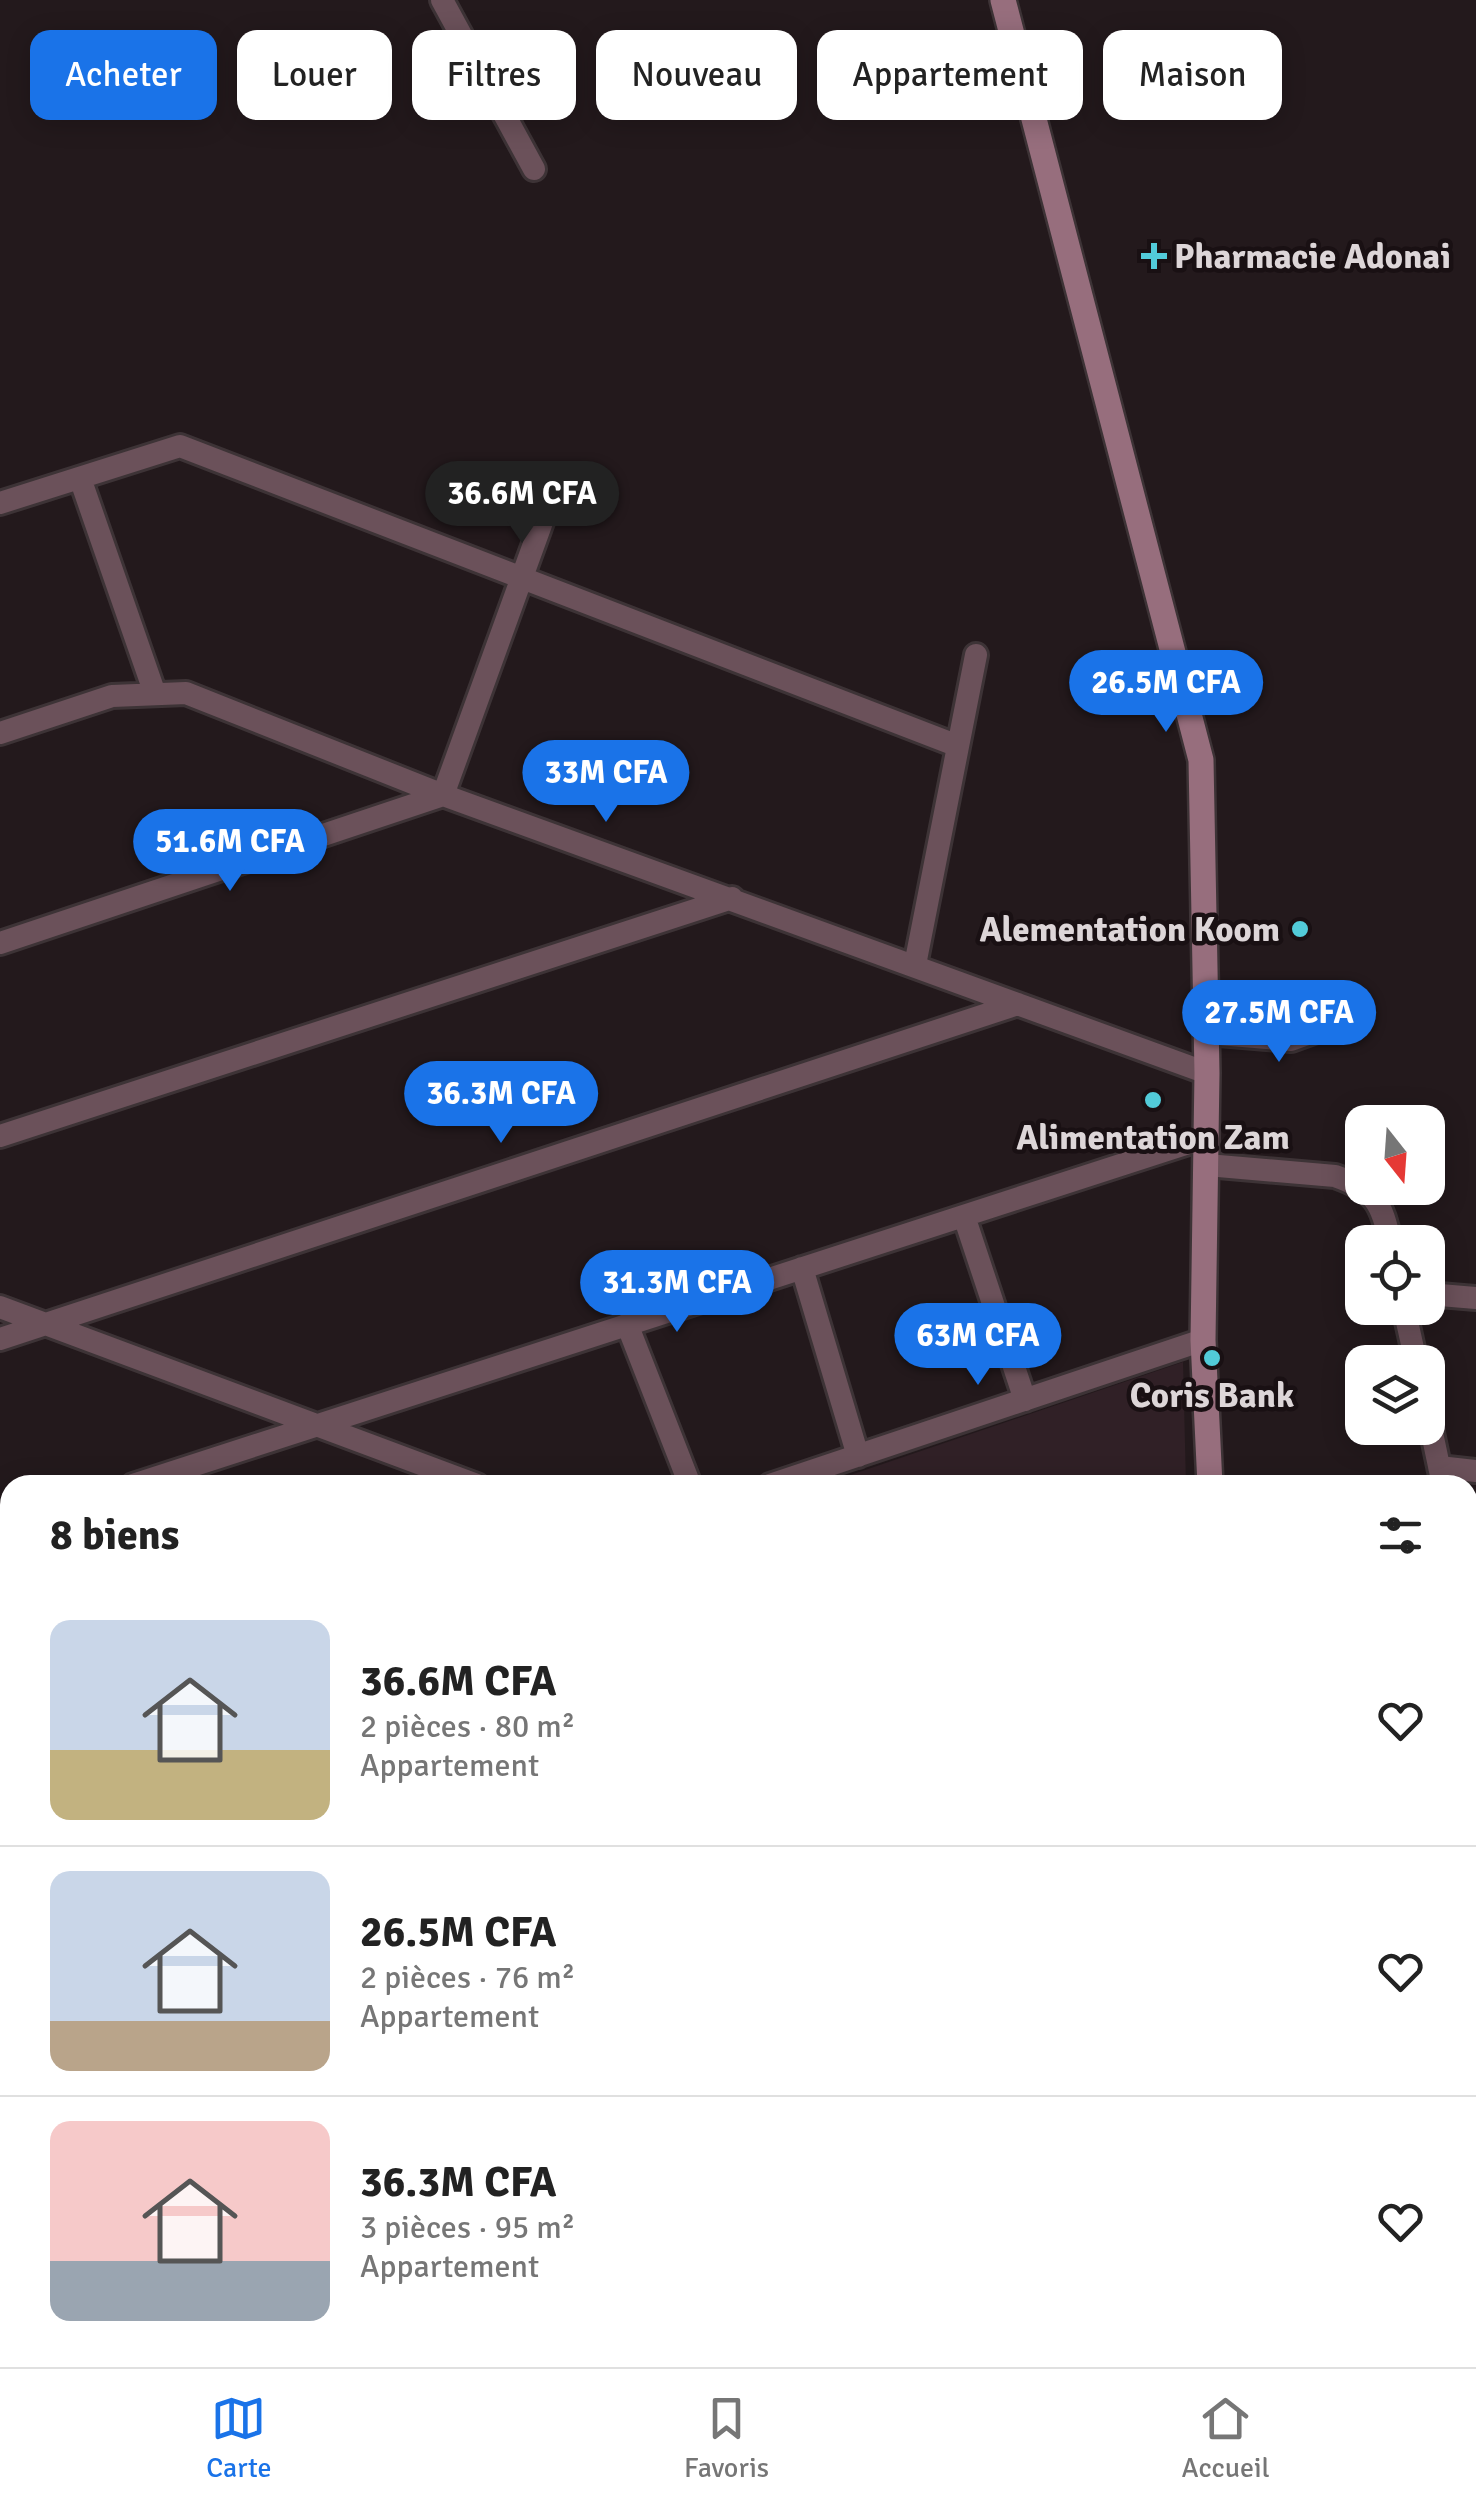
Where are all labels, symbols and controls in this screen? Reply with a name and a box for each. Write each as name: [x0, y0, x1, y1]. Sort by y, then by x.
chip: Acheter: [30, 30, 217, 120]
chip: Louer: [237, 30, 392, 120]
chip: Filtres: [412, 30, 576, 120]
chip: Nouveau: [596, 30, 797, 120]
chip: Appartement: [817, 30, 1083, 120]
chip: Maison: [1103, 30, 1282, 120]
place label: Pharmacie Adonai: [1174, 235, 1451, 278]
marker: Pharmacie Adonai: [1143, 245, 1165, 267]
pin: 36.6M CFA: [408, 461, 636, 546]
text: 36.6M CFA: [447, 474, 597, 513]
pin: 26.5M CFA: [1052, 650, 1280, 735]
text: 26.5M CFA: [1091, 663, 1241, 702]
pin: 33M CFA: [514, 740, 698, 825]
text: 33M CFA: [544, 753, 668, 792]
pin: 51.6M CFA: [116, 809, 344, 894]
text: 51.6M CFA: [155, 822, 305, 861]
place label: Alementation Koom: [980, 908, 1280, 951]
marker: Alementation Koom: [1289, 918, 1311, 940]
pin: 27.5M CFA: [1165, 980, 1393, 1065]
text: 27.5M CFA: [1204, 993, 1354, 1032]
pin: 36.3M CFA: [387, 1061, 615, 1146]
text: 36.3M CFA: [426, 1074, 576, 1113]
marker: Alimentation Zam: [1142, 1089, 1164, 1111]
north arrow: [1345, 1105, 1445, 1205]
map controls: [1345, 1105, 1445, 1445]
place label: Alimentation Zam: [1016, 1116, 1290, 1159]
button: locate: [1345, 1225, 1445, 1325]
pin: 31.3M CFA: [563, 1250, 791, 1335]
text: 31.3M CFA: [602, 1263, 752, 1302]
pin: 63M CFA: [886, 1303, 1070, 1388]
text: 63M CFA: [916, 1316, 1040, 1355]
button: layers: [1345, 1345, 1445, 1445]
marker: Coris Bank: [1201, 1347, 1223, 1369]
place label: Coris Bank: [1130, 1374, 1295, 1417]
icon: filters: [1373, 1508, 1428, 1563]
text: 8 biens: [50, 1510, 179, 1561]
text: 36.6M CFA: [360, 1656, 556, 1707]
icon: home: [130, 1660, 250, 1780]
icon: heart: [1373, 1693, 1428, 1748]
text: 2 pièces · 80 m²: [360, 1707, 575, 1746]
text: Appartement: [360, 1746, 539, 1785]
text: 26.5M CFA: [360, 1907, 556, 1958]
icon: home: [130, 1911, 250, 2031]
icon: heart: [1373, 1944, 1428, 1999]
text: 2 pièces · 76 m²: [360, 1958, 575, 1997]
text: Appartement: [360, 1997, 539, 2036]
text: 36.3M CFA: [360, 2157, 556, 2208]
icon: home: [130, 2161, 250, 2281]
icon: heart: [1373, 2194, 1428, 2249]
text: 3 pièces · 95 m²: [360, 2208, 575, 2247]
text: Appartement: [360, 2247, 539, 2286]
tab: Carte: [206, 2391, 272, 2485]
tab: Favoris: [684, 2391, 769, 2485]
tab: Accueil: [1182, 2391, 1270, 2485]

